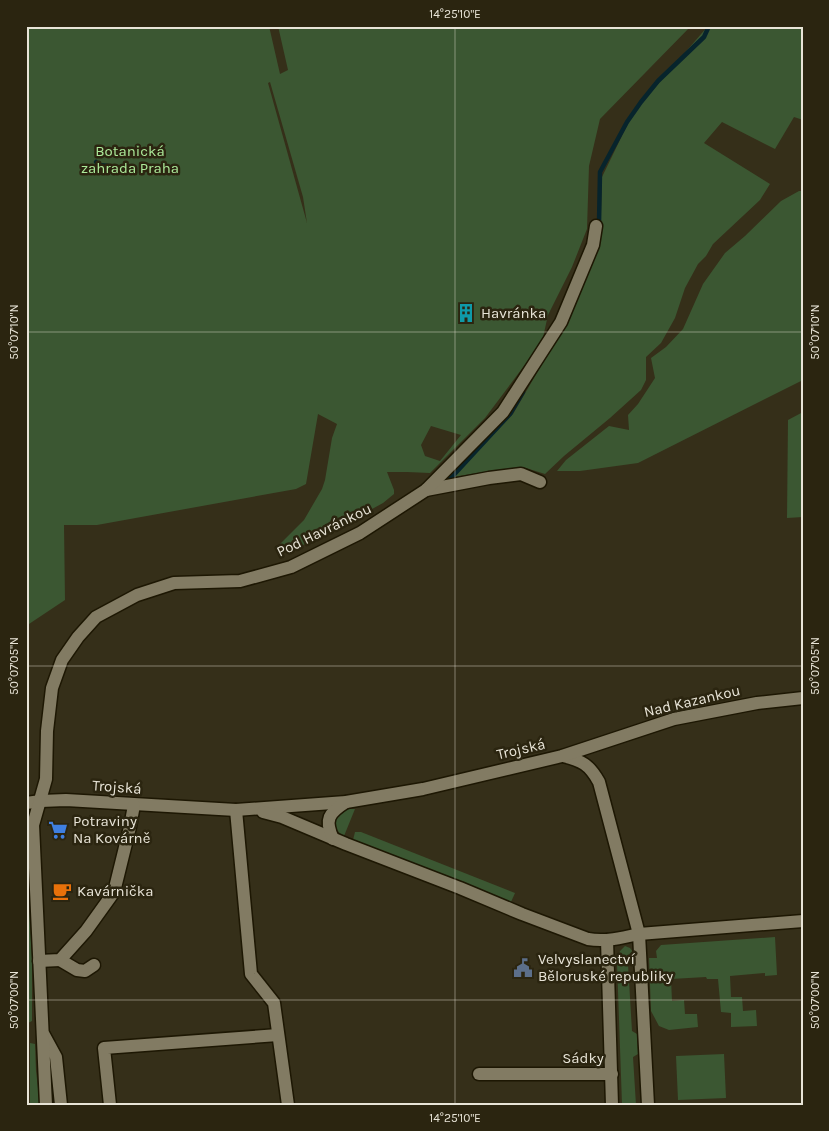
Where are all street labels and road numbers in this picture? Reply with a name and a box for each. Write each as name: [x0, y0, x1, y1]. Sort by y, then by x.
street label: Pod Havránkou: [274, 499, 374, 561]
street label: Nad Kazankou: [642, 681, 742, 721]
street label: Trojská: [495, 735, 547, 763]
street label: Trojská: [92, 776, 142, 798]
street label: Sádky: [562, 1049, 604, 1067]

